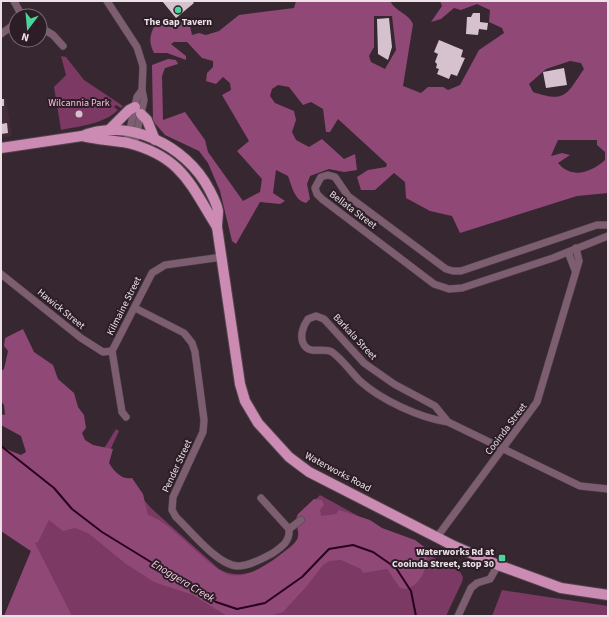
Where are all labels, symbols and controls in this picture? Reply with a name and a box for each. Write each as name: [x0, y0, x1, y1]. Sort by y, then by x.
marker: The Gap Tavern: [173, 5, 183, 15]
north arrow: [8, 8, 48, 48]
place label: The Gap Tavern: [144, 15, 212, 29]
text: N: [20, 29, 31, 45]
park label: Wilcannia Park: [48, 96, 110, 110]
street label: Bellata Street: [326, 188, 380, 233]
street label: Kilmaine Street: [103, 274, 145, 338]
street label: Hawick Street: [34, 285, 88, 333]
street label: Barkala Street: [330, 311, 381, 364]
street label: Cooinda Street: [482, 399, 531, 458]
street label: Pender Street: [159, 437, 196, 495]
street label: Waterworks Road: [302, 449, 374, 495]
place label: Waterworks Rd at Cooinda Street, stop 30: [392, 545, 494, 571]
marker: Waterworks Rd at Cooinda Street, stop 30: [497, 553, 507, 563]
water label: Enoggera Creek: [149, 556, 218, 606]

